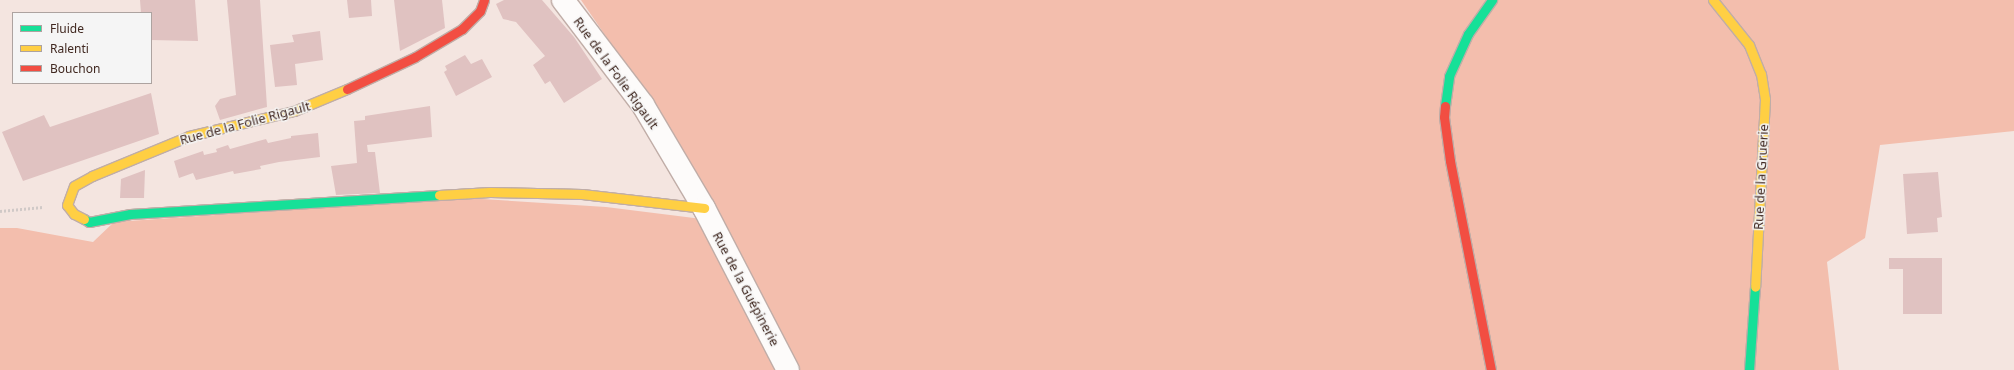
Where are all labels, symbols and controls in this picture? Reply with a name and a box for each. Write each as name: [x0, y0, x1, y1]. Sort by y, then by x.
legend: [12, 12, 152, 84]
street label: Rue de la Folie Rigault: [570, 14, 662, 132]
text: Fluide: [50, 20, 84, 37]
text: Ralenti: [50, 40, 89, 57]
text: Bouchon: [50, 60, 100, 77]
street label: Rue de la Folie Rigault: [178, 98, 312, 148]
street label: Rue de la Gruerie: [1750, 124, 1772, 230]
street label: Rue de la Guépinerie: [709, 229, 783, 349]

